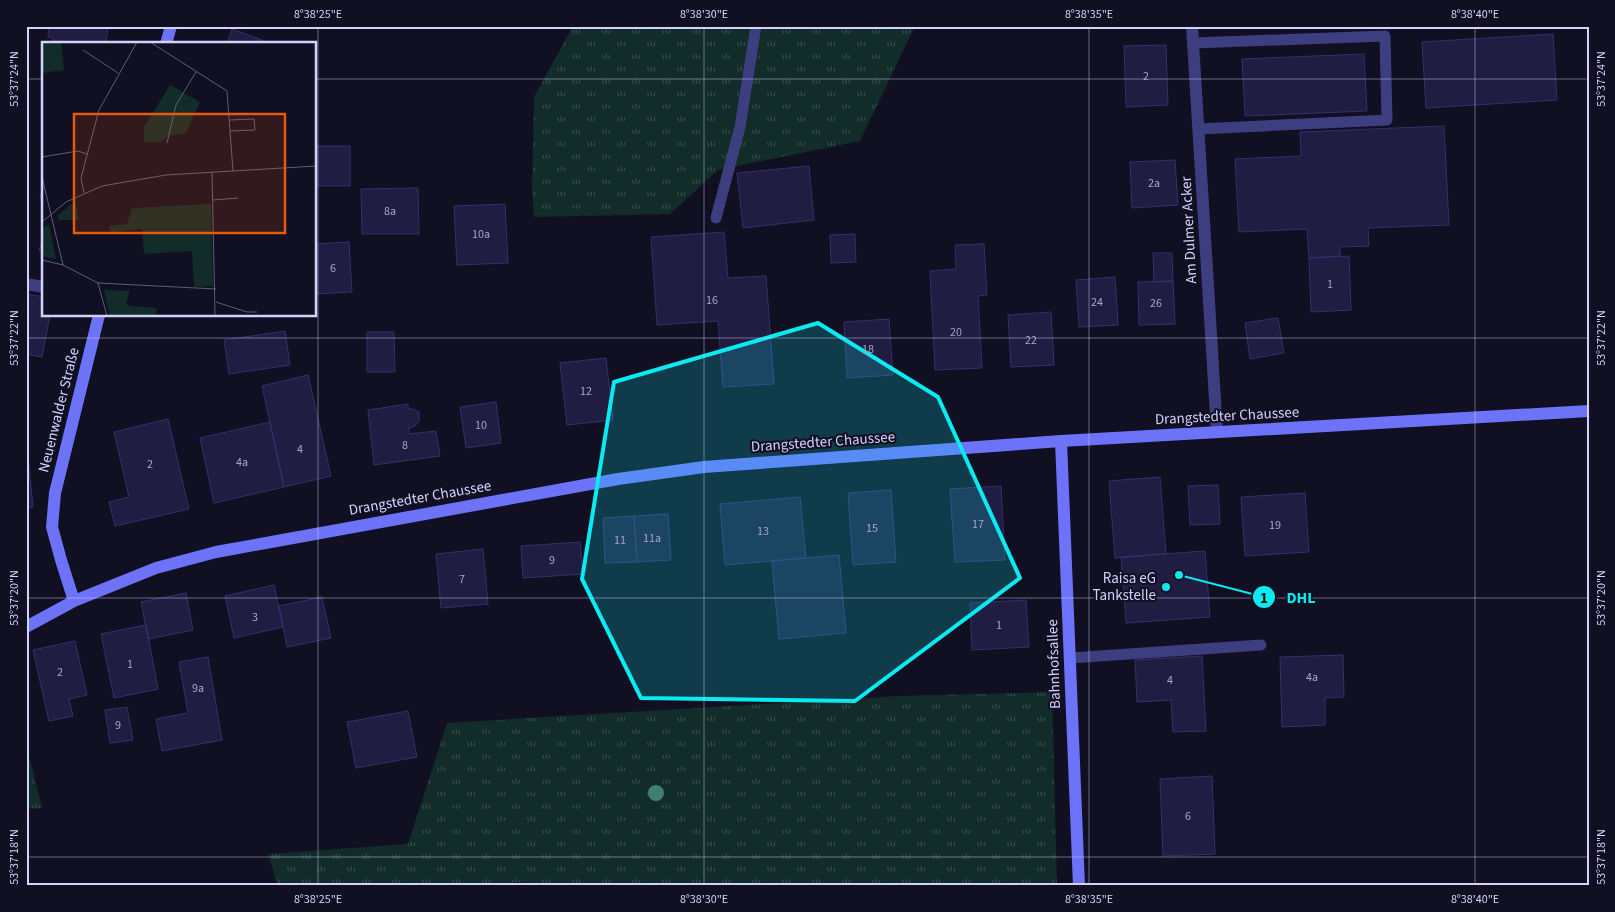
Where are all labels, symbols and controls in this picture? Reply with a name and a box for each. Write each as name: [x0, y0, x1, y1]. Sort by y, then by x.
text: 8°38'25"E: [294, 6, 342, 23]
text: 8°38'30"E: [680, 6, 728, 23]
text: 8°38'35"E: [1065, 6, 1113, 23]
text: 8°38'40"E: [1451, 6, 1499, 23]
inset map: [42, 42, 316, 316]
text: 53°37'24"N: [6, 51, 23, 107]
text: 53°37'24"N: [1593, 51, 1610, 107]
house number: 2: [1143, 68, 1149, 85]
house number: 2a: [1148, 175, 1160, 192]
street label: Am Dulmer Acker: [1176, 175, 1202, 284]
house number: 8a: [384, 203, 396, 220]
house number: 10a: [472, 226, 490, 243]
house number: 6: [330, 260, 336, 277]
house number: 1: [1327, 276, 1333, 293]
house number: 16: [706, 292, 718, 309]
house number: 24: [1091, 294, 1103, 311]
house number: 26: [1150, 295, 1162, 312]
text: 53°37'22"N: [6, 310, 23, 366]
text: 53°37'22"N: [1593, 310, 1610, 366]
house number: 20: [950, 324, 962, 341]
house number: 22: [1025, 332, 1037, 349]
house number: 18: [862, 341, 874, 358]
street label: Neuenwalder Straße: [33, 345, 85, 475]
house number: 12: [580, 383, 592, 400]
street label: Drangstedter Chaussee: [1154, 402, 1300, 430]
house number: 10: [475, 417, 487, 434]
street label: Drangstedter Chaussee: [750, 426, 896, 458]
house number: 8: [402, 437, 408, 454]
house number: 4: [297, 441, 303, 458]
house number: 4a: [236, 454, 248, 471]
house number: 2: [147, 456, 153, 473]
street label: Drangstedter Chaussee: [347, 475, 493, 521]
house number: 17: [972, 516, 984, 533]
house number: 19: [1269, 517, 1281, 534]
house number: 15: [866, 520, 878, 537]
house number: 13: [757, 523, 769, 540]
house number: 11a: [643, 530, 661, 547]
house number: 11: [614, 532, 626, 549]
house number: 9: [549, 552, 555, 569]
place label: Raisa eG Tankstelle: [1092, 568, 1156, 606]
text: 53°37'20"N: [6, 570, 23, 626]
text: 53°37'20"N: [1593, 570, 1610, 626]
house number: 7: [459, 571, 465, 588]
marker: Raisa eG Tankstelle: [1160, 581, 1172, 593]
callout: DHL: [1252, 582, 1326, 613]
text: DHL: [1286, 587, 1316, 609]
text: 1: [1260, 588, 1268, 609]
house number: 3: [252, 609, 258, 626]
house number: 1: [996, 617, 1002, 634]
street label: Bahnhofsallee: [1042, 619, 1066, 709]
house number: 1: [127, 656, 133, 673]
house number: 2: [57, 664, 63, 681]
house number: 4a: [1306, 669, 1318, 686]
house number: 4: [1167, 672, 1173, 689]
house number: 9a: [192, 680, 204, 697]
house number: 9: [115, 717, 121, 734]
house number: 6: [1185, 808, 1191, 825]
text: 53°37'18"N: [6, 829, 23, 885]
text: 53°37'18"N: [1593, 829, 1610, 885]
text: 8°38'25"E: [294, 891, 342, 908]
text: 8°38'30"E: [680, 891, 728, 908]
text: 8°38'35"E: [1065, 891, 1113, 908]
text: 8°38'40"E: [1451, 891, 1499, 908]

